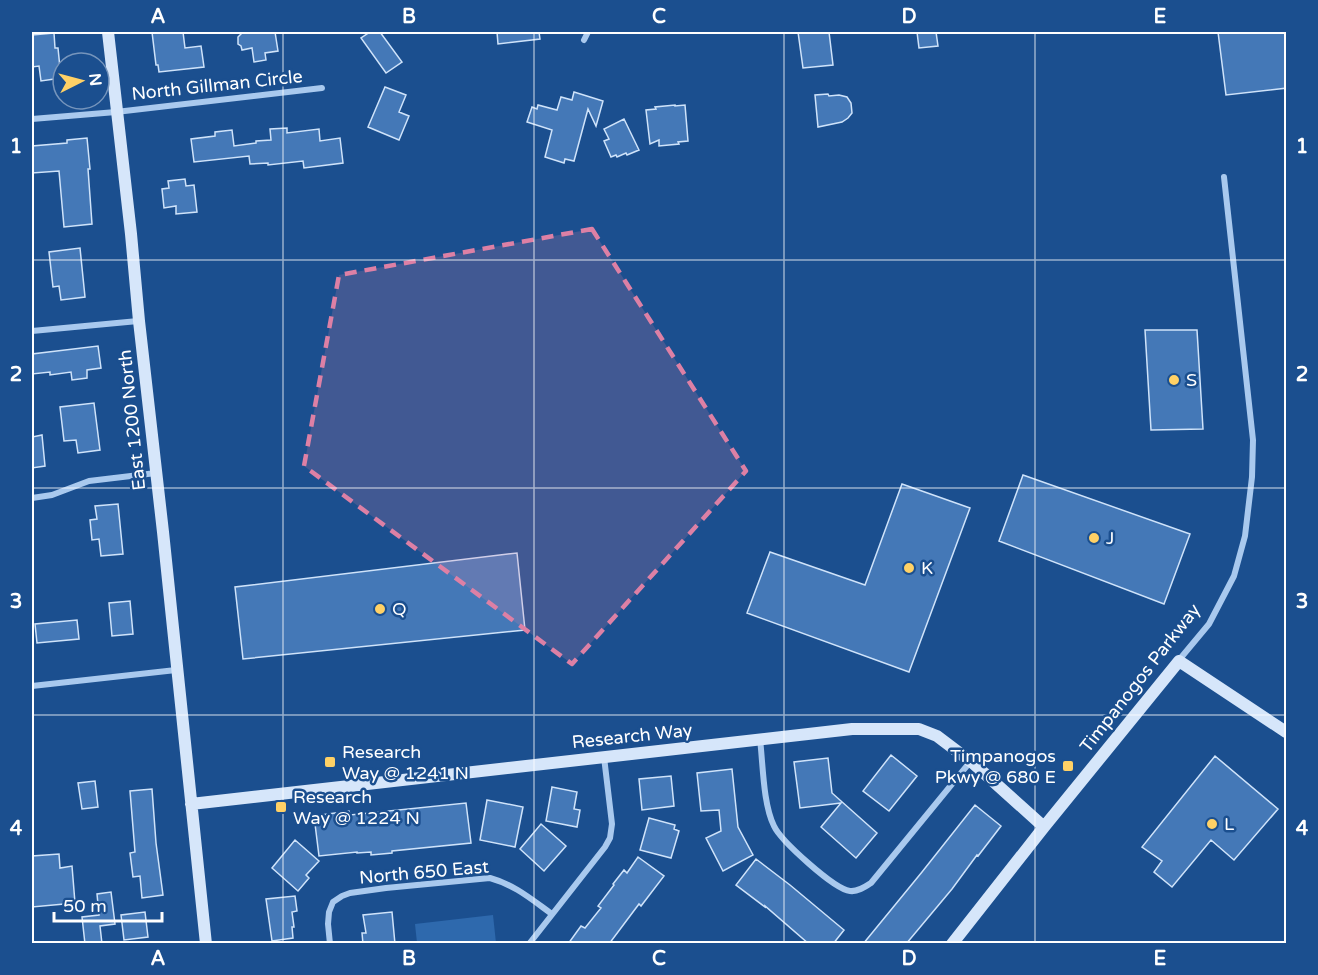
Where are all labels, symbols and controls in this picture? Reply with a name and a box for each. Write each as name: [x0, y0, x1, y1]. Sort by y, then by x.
text: A: [151, 5, 166, 29]
text: B: [402, 5, 416, 29]
text: C: [652, 5, 666, 29]
text: D: [901, 5, 917, 29]
text: E: [1154, 5, 1167, 29]
north arrow: [51, 51, 111, 111]
street label: North Gillman Circle: [130, 65, 304, 105]
text: N: [84, 72, 106, 87]
text: 1: [10, 135, 22, 159]
text: 1: [1296, 135, 1308, 159]
street label: East 1200 North: [114, 349, 150, 491]
text: 2: [10, 363, 22, 387]
text: 2: [1296, 363, 1308, 387]
place label: S: [1186, 369, 1197, 391]
marker: S: [1167, 373, 1181, 387]
place label: J: [1106, 527, 1114, 549]
marker: J: [1087, 531, 1101, 545]
place label: K: [921, 557, 933, 579]
marker: K: [902, 561, 916, 575]
text: 3: [10, 590, 22, 614]
text: 3: [1296, 590, 1308, 614]
place label: Q: [392, 598, 407, 620]
street label: Timpanogos Parkway: [1075, 599, 1205, 757]
marker: Q: [373, 602, 387, 616]
street label: Research Way: [571, 719, 694, 753]
place label: Research Way @ 1241 N: [342, 741, 469, 784]
place label: Timpanogos Pkwy @ 680 E: [935, 745, 1056, 788]
marker: Research Way @ 1241 N: [323, 755, 337, 769]
marker: Timpanogos Pkwy @ 680 E: [1061, 759, 1075, 773]
place label: Research Way @ 1224 N: [293, 786, 420, 829]
marker: Research Way @ 1224 N: [274, 800, 288, 814]
place label: L: [1224, 813, 1235, 835]
text: 4: [10, 817, 23, 841]
marker: L: [1205, 817, 1219, 831]
text: 4: [1296, 817, 1309, 841]
street label: North 650 East: [358, 855, 490, 889]
scale bar: [54, 885, 162, 923]
text: 50 m: [63, 895, 107, 917]
text: A: [151, 947, 166, 971]
text: B: [402, 947, 416, 971]
text: C: [652, 947, 666, 971]
text: D: [901, 947, 917, 971]
text: E: [1154, 947, 1167, 971]

